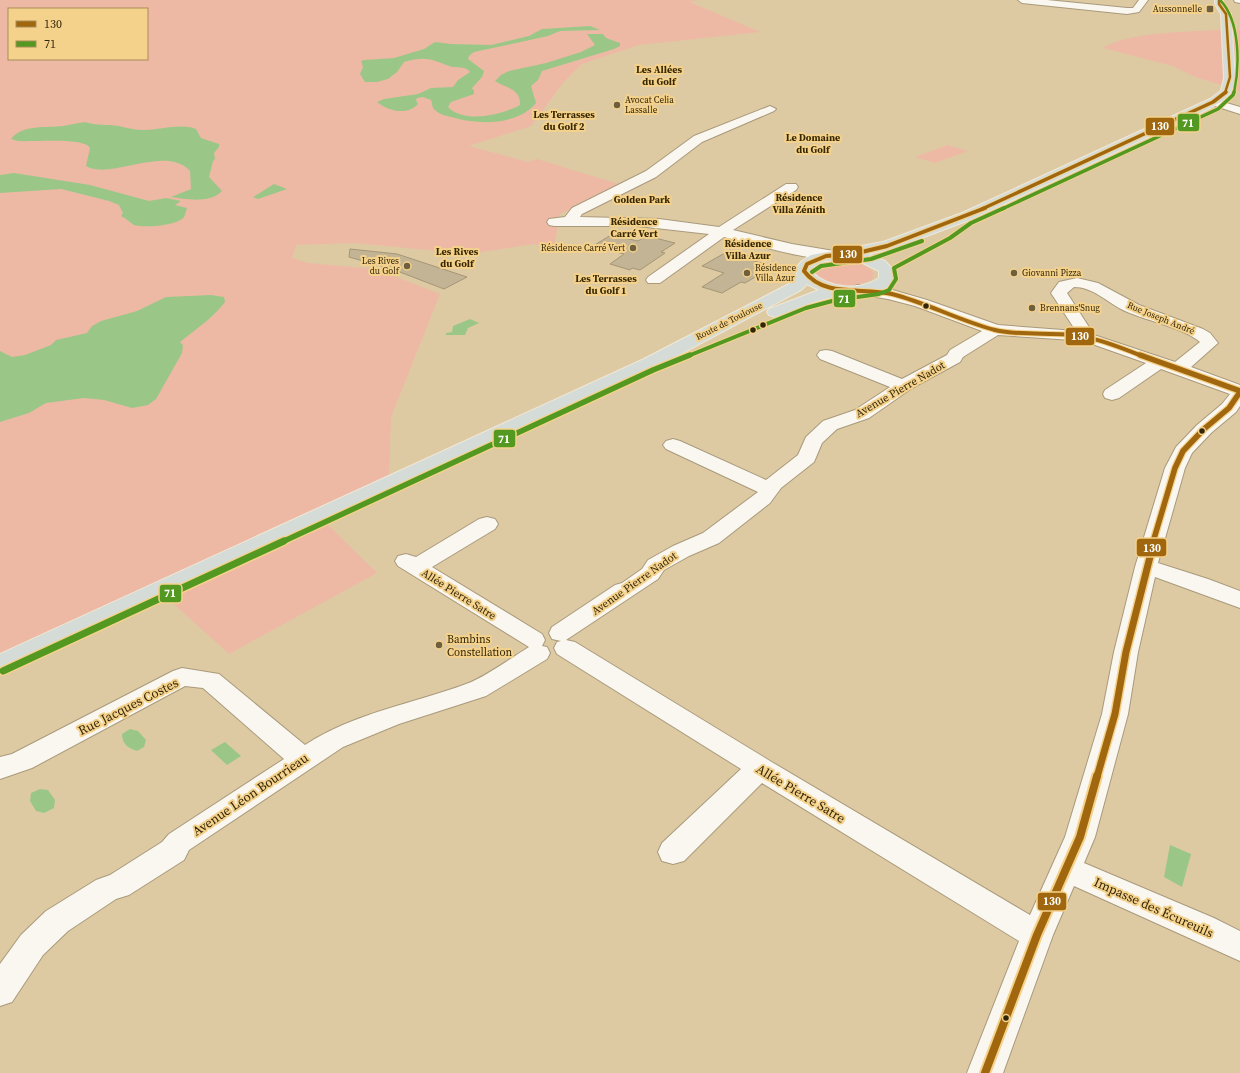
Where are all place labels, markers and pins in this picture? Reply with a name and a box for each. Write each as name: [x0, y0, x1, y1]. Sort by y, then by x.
place label: Aussonnelle: [1153, 3, 1202, 15]
marker: Aussonnelle: [1205, 4, 1215, 14]
place label: Avocat Celia Lassalle: [625, 94, 674, 116]
marker: Avocat Celia Lassalle: [612, 100, 622, 110]
place label: Résidence Carré Vert: [541, 242, 625, 254]
marker: Résidence Carré Vert: [628, 243, 638, 253]
place label: Les Rives du Golf: [362, 255, 400, 277]
marker: Les Rives du Golf: [402, 261, 412, 271]
place label: Résidence Villa Azur: [755, 262, 796, 284]
place label: Giovanni Pizza: [1022, 267, 1082, 279]
marker: Résidence Villa Azur: [742, 268, 752, 278]
marker: Giovanni Pizza: [1009, 268, 1019, 278]
unlabelled marker: [921, 301, 931, 311]
place label: Brennans'Snug: [1040, 302, 1100, 314]
marker: Brennans'Snug: [1027, 303, 1037, 313]
unlabelled marker: [758, 320, 768, 330]
unlabelled marker: [748, 325, 758, 335]
unlabelled marker: [1197, 426, 1207, 436]
place label: Bambins Constellation: [447, 632, 512, 660]
marker: Bambins Constellation: [434, 640, 444, 650]
unlabelled marker: [1001, 1013, 1011, 1023]

